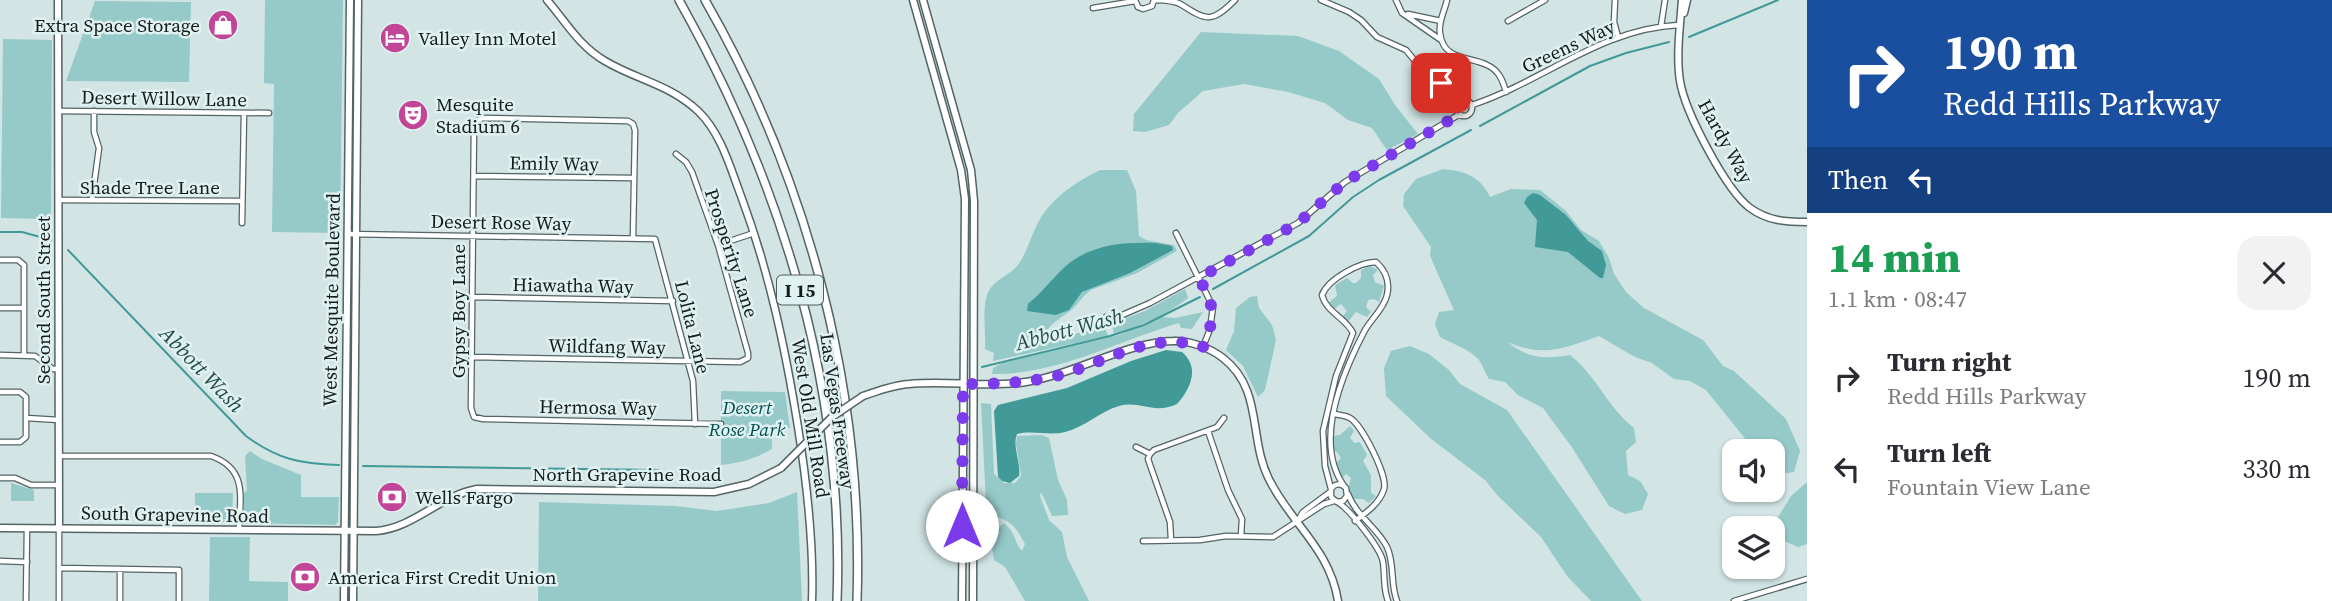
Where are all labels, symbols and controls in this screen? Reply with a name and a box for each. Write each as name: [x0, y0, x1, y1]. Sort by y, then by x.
shop icon: Extra Space Storage: [206, 8, 240, 42]
place label: Extra Space Storage: [34, 12, 200, 38]
street label: Greens Way: [1517, 13, 1619, 79]
text: 190 m: [1943, 18, 2078, 85]
hotel icon: Valley Inn Motel: [378, 21, 412, 55]
place label: Valley Inn Motel: [418, 25, 557, 51]
icon: right: [1828, 28, 1919, 119]
pin: [1411, 53, 1471, 113]
icon: arrive: [1422, 64, 1460, 102]
text: Redd Hills Parkway: [1943, 82, 2221, 126]
street label: Desert Willow Lane: [81, 84, 247, 112]
place label: Mesquite Stadium 6: [436, 91, 520, 139]
street label: Hardy Way: [1692, 94, 1760, 188]
theatre icon: Mesquite Stadium 6: [396, 98, 430, 132]
street label: Emily Way: [509, 149, 599, 177]
icon: left: [1902, 161, 1940, 199]
text: Then: [1828, 162, 1888, 198]
street label: Shade Tree Lane: [80, 174, 220, 200]
street label: Prosperity Lane: [699, 185, 765, 321]
street label: West Mesquite Boulevard: [316, 193, 346, 407]
street label: Desert Rose Way: [430, 208, 572, 236]
street label: Second South Street: [30, 215, 56, 384]
text: 14 min: [1828, 228, 1961, 286]
button: close: [2237, 236, 2311, 310]
street label: Gypsy Boy Lane: [445, 244, 471, 378]
street label: Hiawatha Way: [512, 271, 634, 299]
road number: I 15: [777, 276, 823, 304]
street label: Lolita Lane: [669, 278, 717, 376]
text: 1.1 km · 08:47: [1828, 283, 1967, 315]
water label: Abbott Wash: [1011, 301, 1127, 358]
water label: Abbott Wash: [153, 318, 251, 419]
street label: Las Vegas Freeway: [814, 331, 862, 491]
street label: Wildfang Way: [548, 332, 666, 360]
street label: West Old Mill Road: [786, 336, 836, 500]
text: Turn right: [1887, 344, 2011, 380]
icon: right: [1828, 359, 1866, 397]
text: 190 m: [2243, 360, 2311, 396]
text: Redd Hills Parkway: [1887, 380, 2087, 412]
street label: Hermosa Way: [539, 393, 657, 421]
park label: Desert Rose Park: [708, 394, 785, 442]
text: Turn left: [1887, 435, 1991, 471]
map controls: [1722, 439, 1785, 579]
button: sound: [1722, 439, 1785, 502]
icon: left: [1828, 450, 1866, 488]
text: 330 m: [2243, 451, 2311, 487]
street label: North Grapevine Road: [532, 461, 722, 487]
text: Fountain View Lane: [1887, 471, 2091, 503]
bank icon: Wells Fargo: [375, 480, 409, 514]
place label: Wells Fargo: [415, 484, 513, 510]
position arrow: [925, 489, 999, 563]
street label: South Grapevine Road: [81, 499, 269, 529]
button: layers: [1722, 516, 1785, 579]
bank icon: America First Credit Union: [288, 560, 322, 594]
place label: America First Credit Union: [328, 564, 557, 590]

